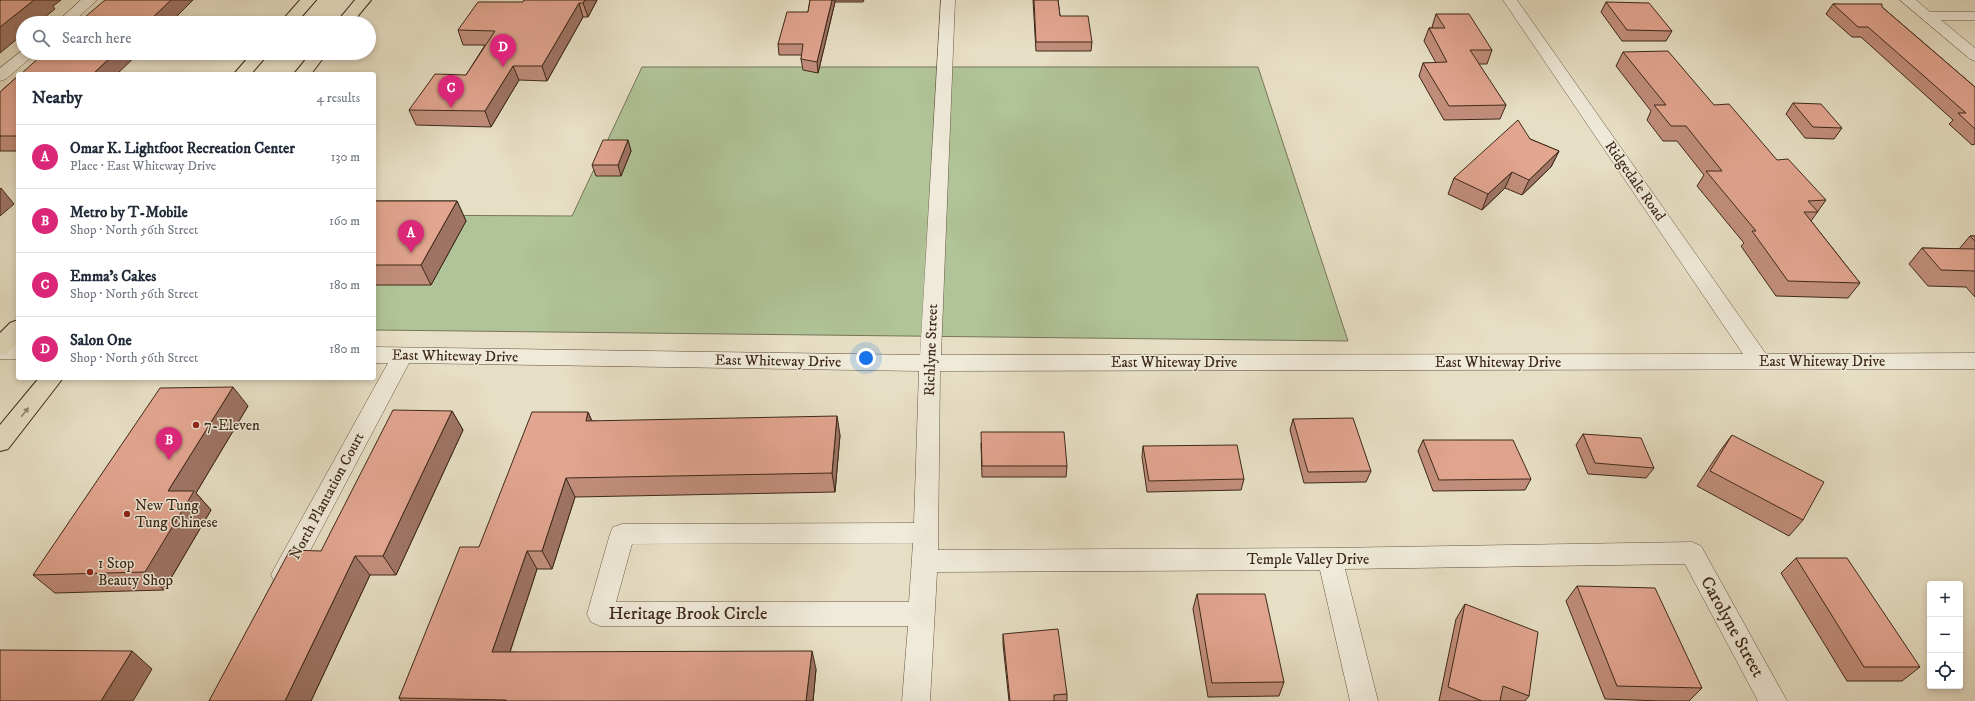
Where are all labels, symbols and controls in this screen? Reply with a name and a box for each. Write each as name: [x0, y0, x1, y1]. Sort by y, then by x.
search box: [16, 16, 376, 60]
icon: search: [30, 27, 52, 49]
text: Search here: [62, 29, 131, 48]
pin: D: [490, 34, 516, 67]
pin: C: [438, 75, 464, 108]
text: Nearby: [32, 87, 82, 109]
text: 4 results: [317, 90, 360, 106]
street label: Ridgedale Road: [1600, 137, 1670, 225]
text: Omar K. Lightfoot Recreation Center: [70, 139, 295, 158]
text: A: [41, 149, 49, 165]
text: 130 m: [331, 149, 360, 165]
text: Place · East Whiteway Drive: [70, 158, 216, 174]
text: Metro by T-Mobile: [70, 203, 188, 222]
text: B: [41, 213, 49, 229]
text: 160 m: [329, 213, 360, 229]
pin: A: [398, 220, 424, 253]
text: Shop · North 56th Street: [70, 222, 198, 238]
text: Emma's Cakes: [70, 267, 156, 286]
text: C: [41, 277, 49, 293]
text: 180 m: [329, 277, 360, 293]
text: Shop · North 56th Street: [70, 286, 198, 302]
street label: Richlyne Street: [920, 303, 942, 396]
text: Salon One: [70, 331, 132, 350]
text: D: [40, 341, 50, 357]
text: 180 m: [329, 341, 360, 357]
street label: East Whiteway Drive: [392, 345, 518, 367]
your location: [856, 348, 876, 368]
text: Shop · North 56th Street: [70, 350, 198, 366]
street label: East Whiteway Drive: [715, 350, 841, 372]
street label: East Whiteway Drive: [1759, 352, 1885, 371]
street label: East Whiteway Drive: [1111, 353, 1237, 372]
street label: East Whiteway Drive: [1435, 353, 1561, 372]
one-way arrow: [20, 406, 29, 417]
place label: 7-Eleven: [204, 416, 260, 435]
marker: 7-Eleven: [191, 420, 201, 430]
pin: B: [156, 427, 182, 460]
street label: North Plantation Court: [285, 429, 369, 563]
place label: New Tung Tung Chinese: [135, 496, 218, 532]
marker: New Tung Tung Chinese: [122, 509, 132, 519]
street label: Temple Valley Drive: [1247, 550, 1369, 569]
place label: 1 Stop Beauty Shop: [98, 554, 173, 590]
marker: 1 Stop Beauty Shop: [85, 567, 95, 577]
street label: Carolyne Street: [1695, 573, 1769, 681]
map controls: [1927, 581, 1963, 689]
button: +: [1927, 581, 1963, 617]
street label: Heritage Brook Circle: [609, 603, 768, 625]
button: −: [1927, 617, 1963, 653]
button: locate: [1927, 653, 1963, 689]

